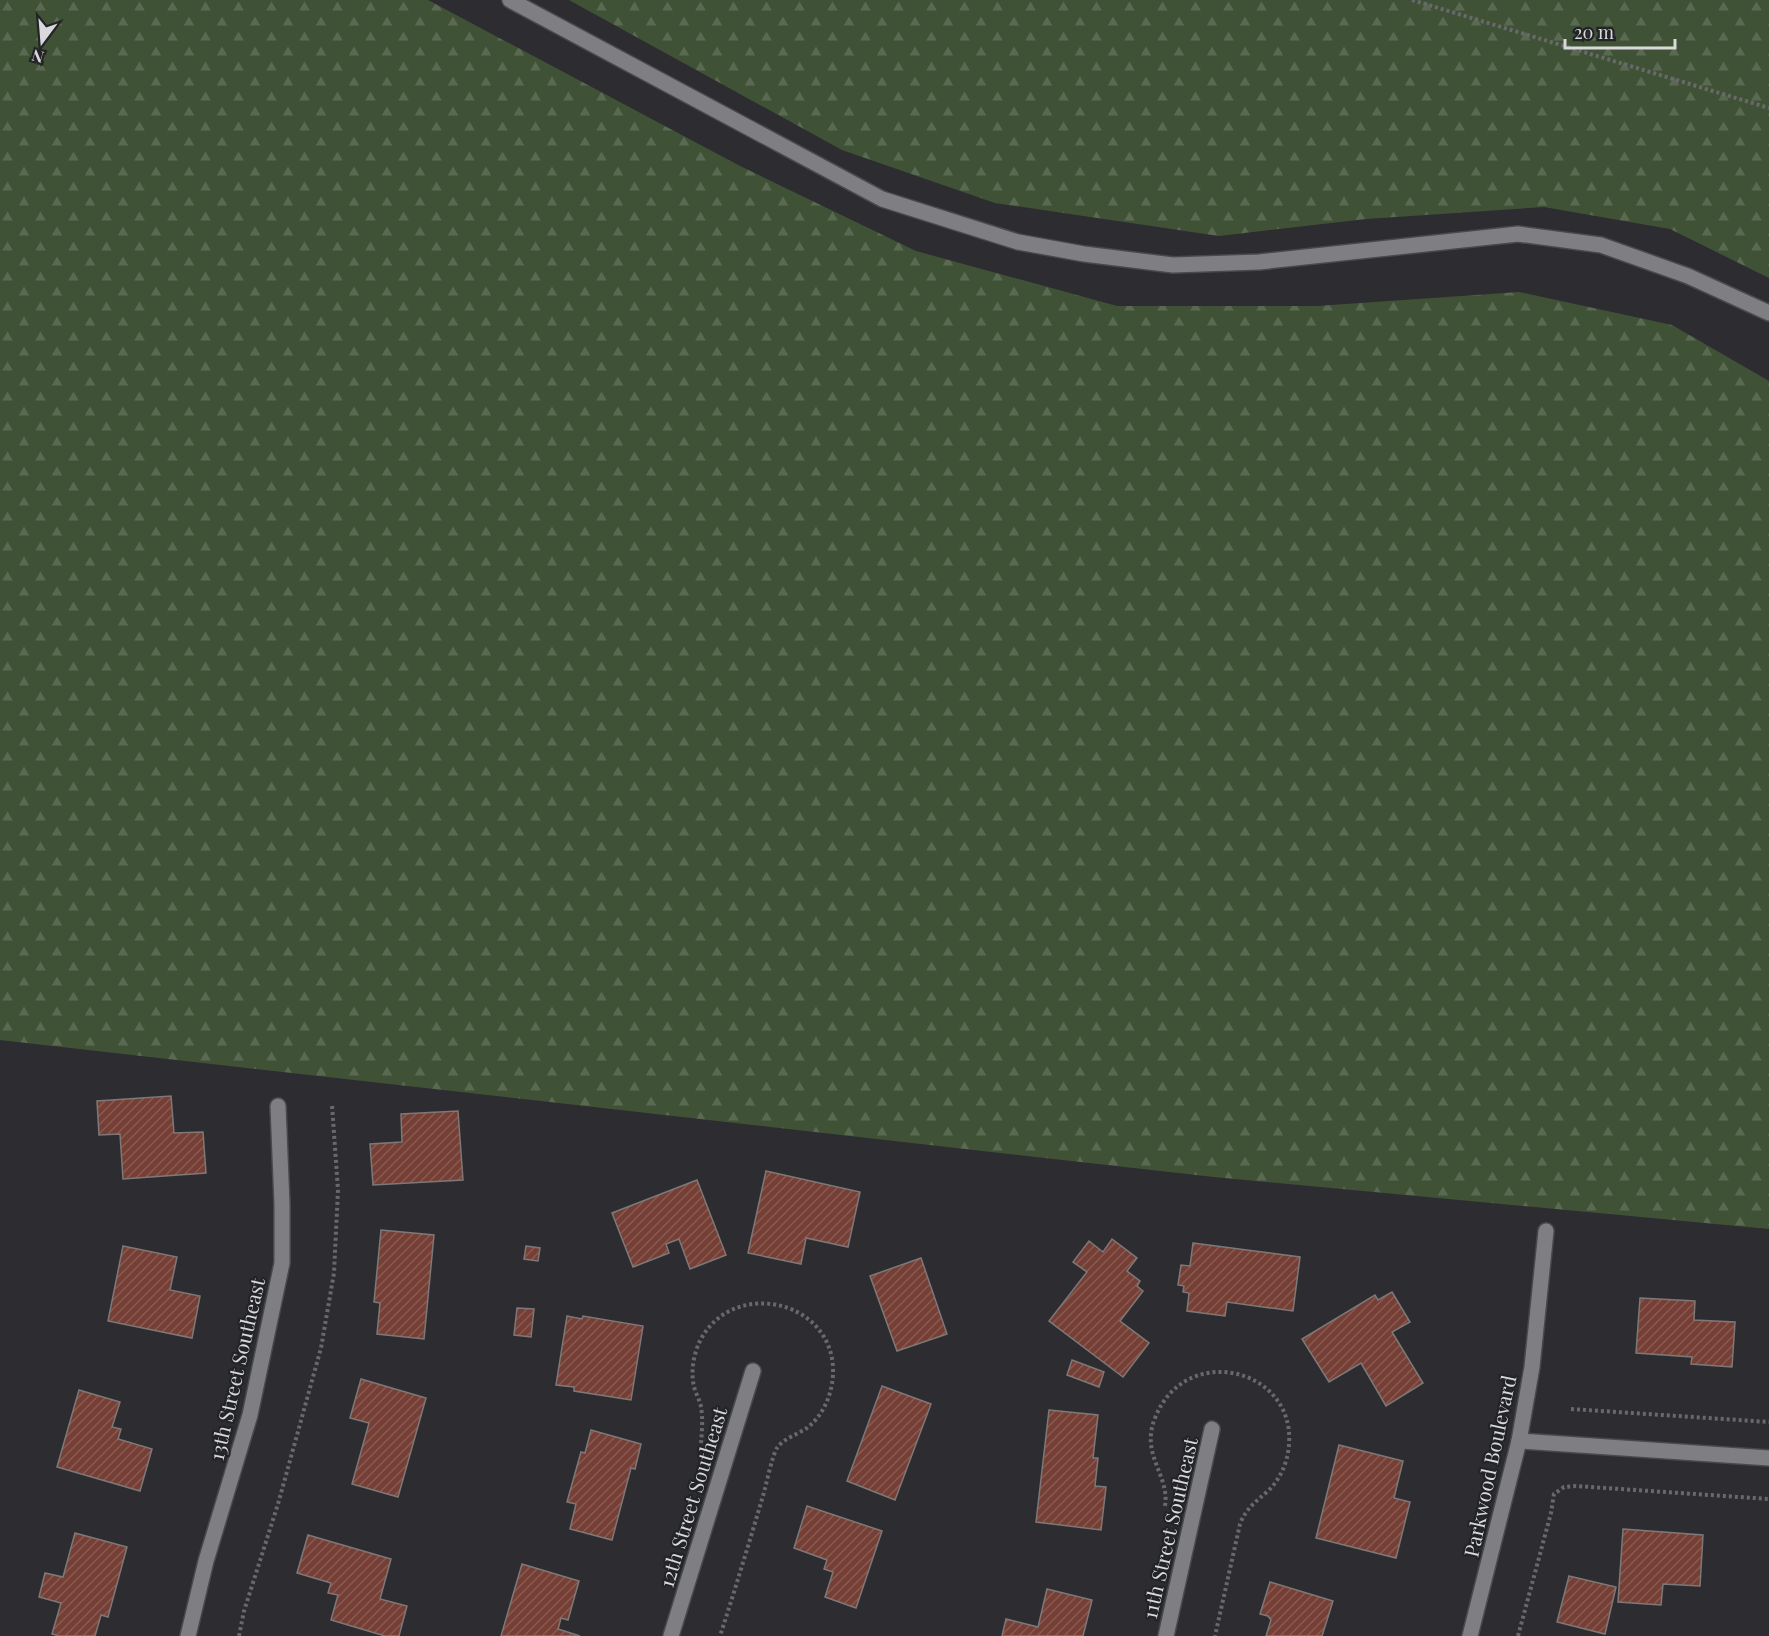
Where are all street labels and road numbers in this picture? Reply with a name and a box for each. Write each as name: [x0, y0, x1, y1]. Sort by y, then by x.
street label: 13th Street Southeast: [202, 1274, 270, 1463]
street label: Parkwood Boulevard: [1457, 1372, 1522, 1559]
street label: 12th Street Southeast: [652, 1403, 733, 1591]
street label: 11th Street Southeast: [1135, 1434, 1203, 1621]

